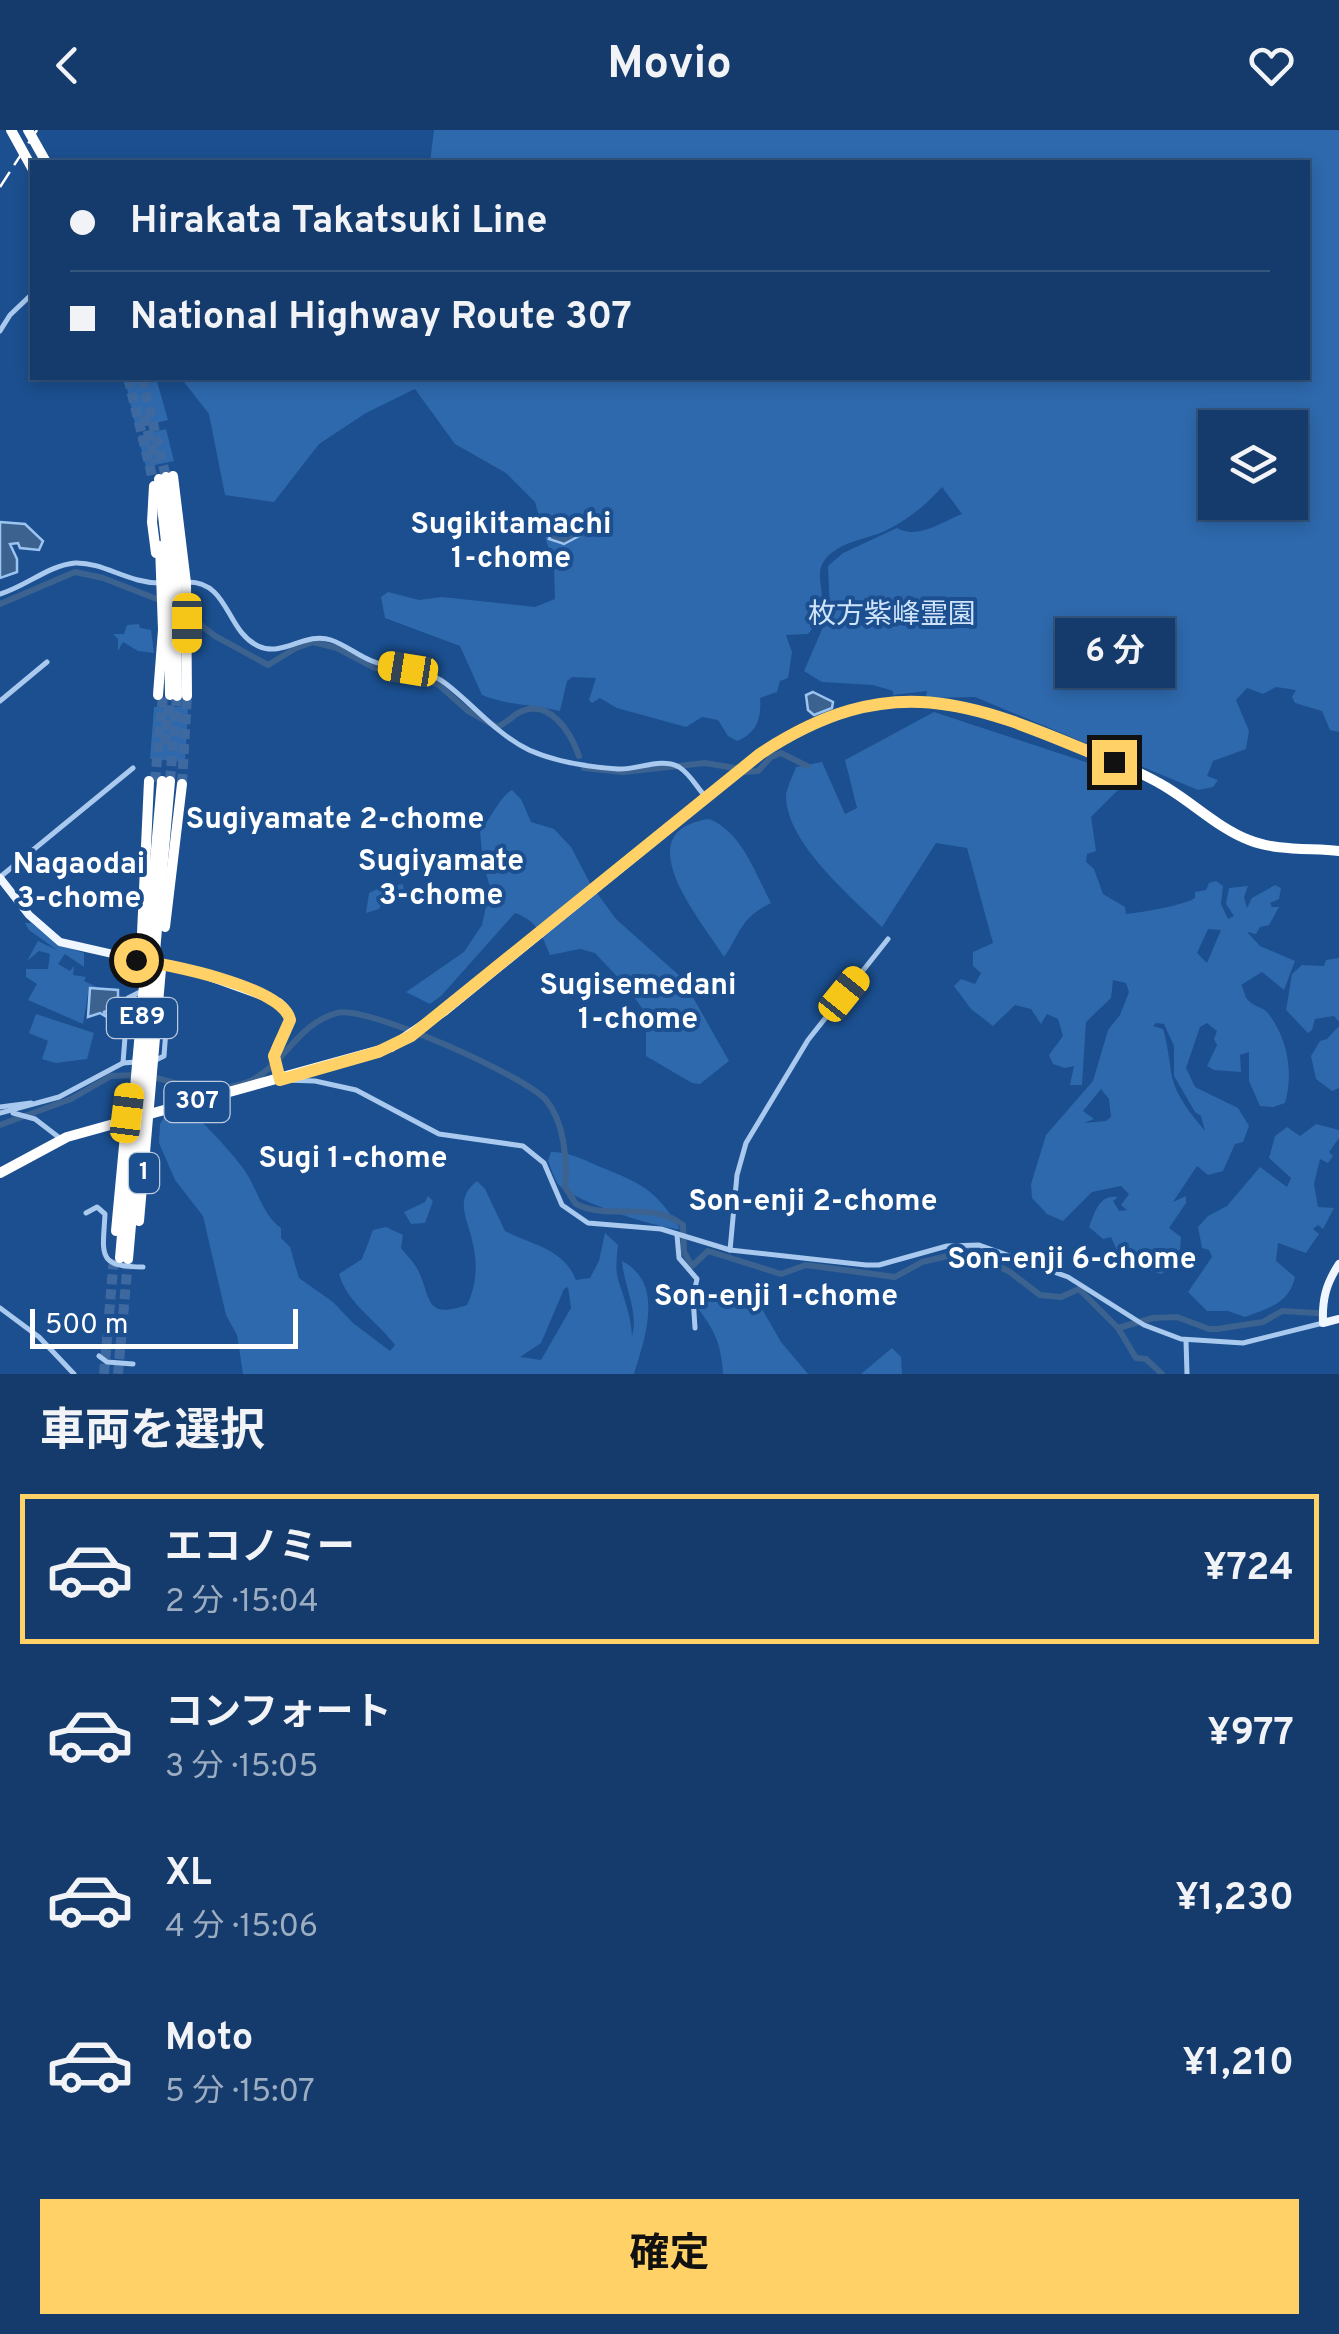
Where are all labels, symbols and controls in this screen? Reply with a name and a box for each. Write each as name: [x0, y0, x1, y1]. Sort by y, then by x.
text: Movio: [607, 37, 732, 94]
icon: back: [40, 38, 95, 93]
icon: heart: [1244, 38, 1299, 93]
text: Hirakata Takatsuki Line: [130, 198, 547, 247]
text: National Highway Route 307: [130, 294, 632, 343]
map controls: [1198, 410, 1308, 520]
button: layers: [1198, 410, 1308, 520]
district label: Sugikitamachi 1-chome: [410, 507, 612, 578]
car: [172, 593, 202, 653]
park label: 枚方紫峰霊園: [808, 598, 976, 634]
callout: 6 分: [1054, 617, 1174, 687]
text: 6 分: [1085, 633, 1145, 673]
car: [376, 649, 440, 689]
route end: [1092, 740, 1137, 785]
district label: Sugiyamate 2-chome: [186, 802, 484, 839]
district label: Sugiyamate 3-chome: [358, 844, 524, 915]
district label: Nagaodai 3-chome: [13, 847, 145, 918]
route start: [114, 938, 159, 983]
car: [813, 961, 875, 1027]
district label: Sugisemedani 1-chome: [539, 968, 737, 1039]
road number: E89: [107, 998, 177, 1038]
car: [108, 1081, 146, 1145]
road number: 307: [164, 1082, 230, 1122]
district label: Sugi 1-chome: [258, 1141, 448, 1178]
road number: 1: [129, 1153, 159, 1193]
district label: Son-enji 2-chome: [689, 1184, 937, 1221]
district label: Son-enji 6-chome: [948, 1242, 1196, 1279]
district label: Son-enji 1-chome: [654, 1279, 898, 1316]
scale bar: [30, 1304, 298, 1348]
text: 500 m: [45, 1308, 128, 1344]
text: 車両を選択: [40, 1405, 265, 1462]
icon: car: [45, 1524, 135, 1614]
text: エコノミー: [165, 1525, 355, 1574]
text: ¥724: [1203, 1545, 1294, 1594]
text: 2 分 · 15:04: [165, 1583, 319, 1623]
icon: car: [45, 1689, 135, 1779]
text: コンフォート: [165, 1690, 392, 1739]
text: ¥977: [1208, 1710, 1294, 1759]
text: 3 分 · 15:05: [165, 1748, 318, 1788]
text: XL: [165, 1850, 212, 1899]
icon: car: [45, 1854, 135, 1944]
text: ¥1,230: [1175, 1875, 1294, 1924]
text: 4 分 · 15:06: [165, 1908, 318, 1948]
text: Moto: [165, 2015, 253, 2064]
icon: car: [45, 2019, 135, 2109]
text: ¥1,210: [1182, 2040, 1294, 2089]
text: 5 分 · 15:07: [165, 2073, 315, 2113]
button: 確定: [40, 2199, 1299, 2314]

